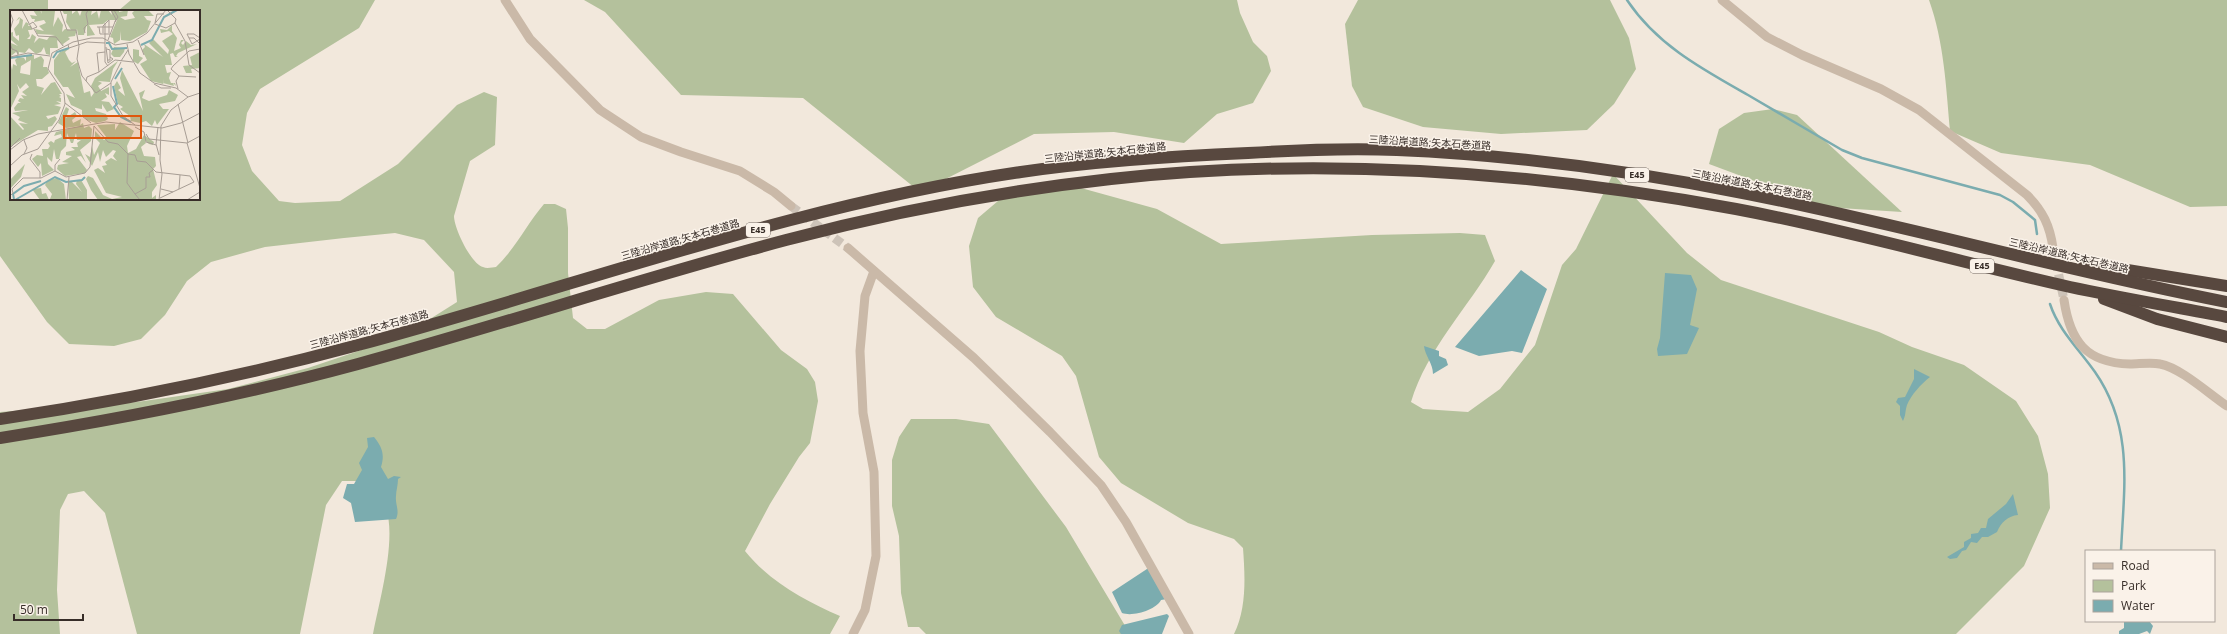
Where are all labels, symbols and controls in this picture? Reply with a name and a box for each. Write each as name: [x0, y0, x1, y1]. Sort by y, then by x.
inset map: [10, 10, 200, 200]
street label: 三陸沿岸道路;矢本石巻道路: [1368, 132, 1492, 152]
street label: 三陸沿岸道路;矢本石巻道路: [1043, 139, 1167, 165]
street label: 三陸沿岸道路;矢本石巻道路: [1690, 165, 1814, 203]
road number: E45: [1625, 168, 1649, 182]
street label: 三陸沿岸道路;矢本石巻道路: [619, 215, 741, 263]
road number: E45: [746, 223, 770, 237]
street label: 三陸沿岸道路;矢本石巻道路: [2008, 234, 2130, 276]
road number: E45: [1970, 259, 1994, 273]
street label: 三陸沿岸道路;矢本石巻道路: [308, 306, 430, 352]
legend: [2085, 550, 2215, 622]
text: Road: [2121, 557, 2150, 574]
text: Park: [2121, 577, 2147, 594]
scale bar: [14, 596, 83, 622]
text: Water: [2121, 597, 2155, 614]
text: 50 m: [20, 601, 48, 618]

